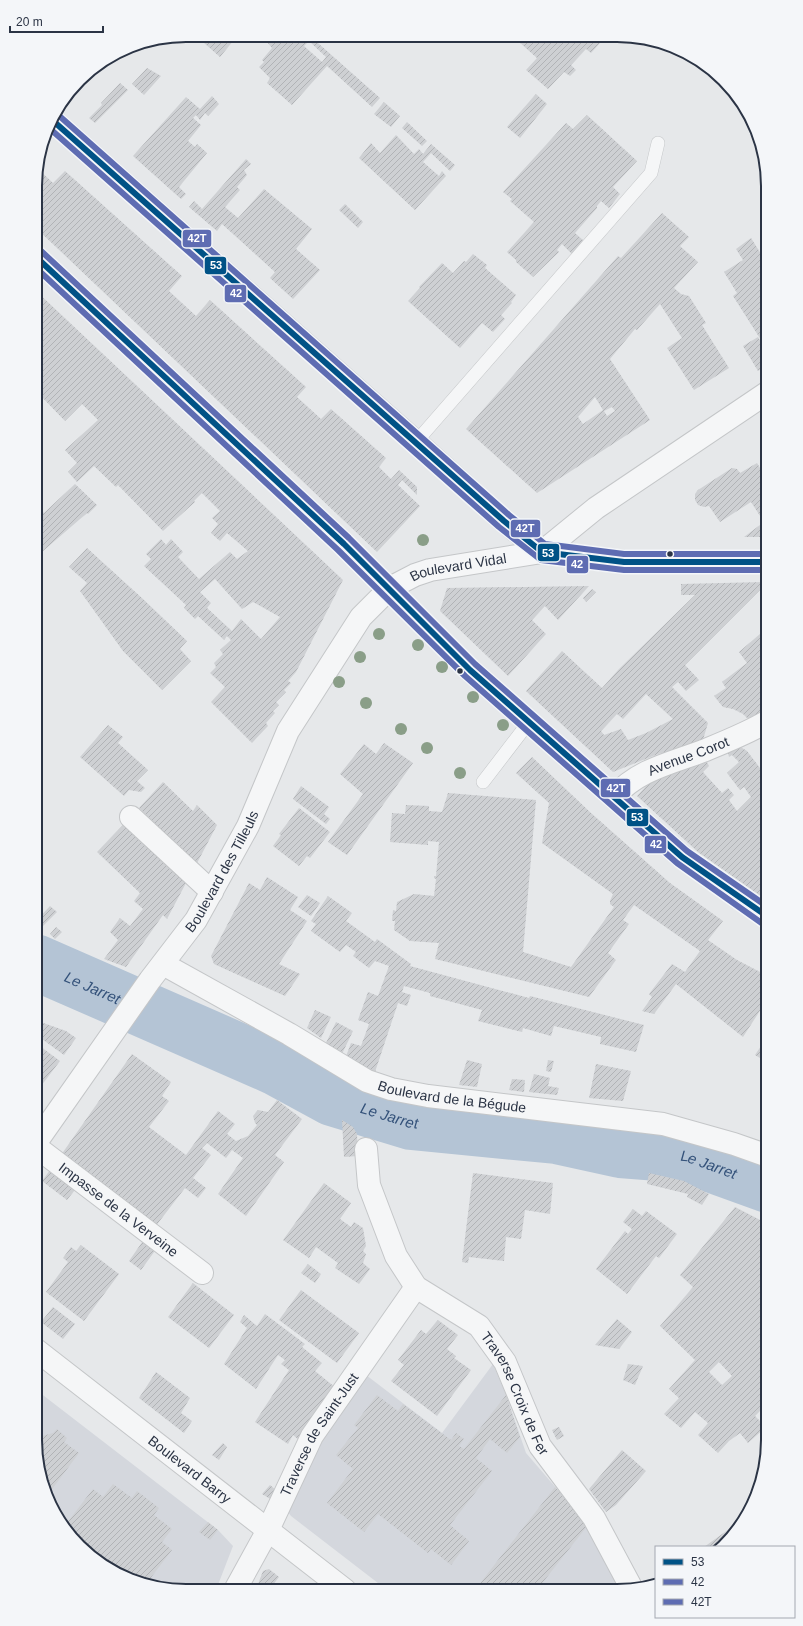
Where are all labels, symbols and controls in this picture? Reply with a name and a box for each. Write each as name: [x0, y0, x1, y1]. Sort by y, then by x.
scale bar: [10, 8, 103, 34]
text: 20 m: [16, 15, 43, 29]
line badge: 42T: [182, 229, 212, 248]
text: 42T: [188, 232, 207, 244]
line badge: 53: [204, 256, 227, 275]
text: 53: [210, 259, 222, 271]
line badge: 42: [224, 284, 247, 303]
text: 42: [230, 287, 242, 299]
line badge: 42T: [510, 519, 541, 538]
text: 42T: [516, 522, 535, 534]
line badge: 53: [537, 543, 560, 562]
text: 53: [542, 547, 554, 559]
unlabelled marker: [665, 549, 675, 559]
street label: Boulevard Vidal: [407, 550, 507, 584]
line badge: 42: [566, 555, 589, 574]
text: 42: [571, 558, 583, 570]
unlabelled marker: [455, 666, 465, 676]
street label: Avenue Corot: [645, 733, 731, 779]
line badge: 42T: [600, 778, 631, 798]
text: 42T: [607, 782, 626, 794]
street label: Boulevard des Tilleuls: [182, 808, 262, 935]
line badge: 53: [626, 808, 649, 827]
text: 53: [631, 811, 643, 823]
line badge: 42: [644, 835, 667, 854]
text: 42: [650, 838, 662, 850]
water label: Le Jarret: [62, 968, 124, 1007]
street label: Boulevard de la Bégude: [376, 1077, 527, 1116]
water label: Le Jarret: [359, 1099, 420, 1131]
water label: Le Jarret: [680, 1146, 740, 1182]
street label: Impasse de la Verveine: [56, 1159, 182, 1260]
street label: Traverse Croix de Fer: [478, 1329, 552, 1459]
street label: Traverse de Saint-Just: [277, 1370, 362, 1499]
street label: Boulevard Barry: [145, 1432, 234, 1506]
legend: [655, 1546, 795, 1618]
text: 53: [691, 1555, 705, 1569]
text: 42: [691, 1575, 705, 1589]
text: 42T: [691, 1595, 712, 1609]

